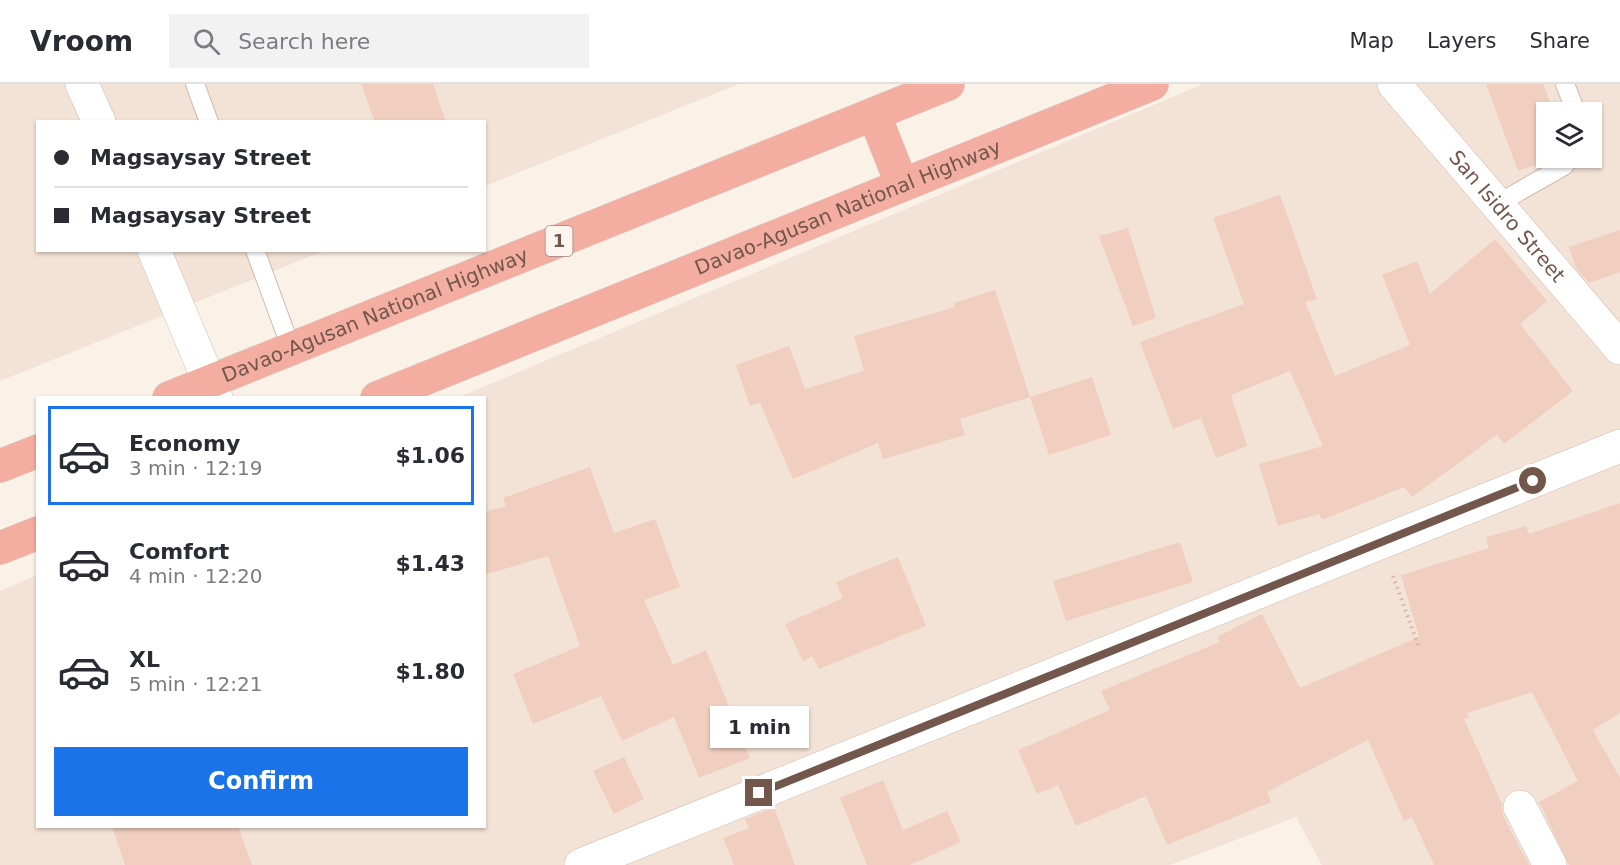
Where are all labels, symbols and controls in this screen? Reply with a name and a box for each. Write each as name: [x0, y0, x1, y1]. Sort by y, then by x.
search box: [169, 14, 589, 68]
text: Vroom: [30, 25, 133, 58]
icon: search: [190, 25, 223, 58]
text: Search here: [238, 29, 370, 54]
text: Map: [1350, 29, 1394, 53]
text: Layers: [1427, 29, 1496, 53]
text: Share: [1529, 29, 1590, 53]
map controls: [1536, 102, 1602, 168]
button: layers: [1536, 102, 1602, 168]
street label: Davao-Agusan National Highway: [691, 134, 1005, 280]
text: Magsaysay Street: [90, 145, 311, 170]
street label: San Isidro Street: [1444, 145, 1570, 287]
text: Magsaysay Street: [90, 203, 311, 228]
road number: 1: [546, 226, 572, 256]
street label: Davao-Agusan National Highway: [218, 242, 532, 387]
icon: car: [57, 429, 111, 483]
text: Economy: [129, 431, 240, 456]
text: $1.06: [395, 443, 465, 468]
text: 3 min · 12:19: [129, 456, 263, 480]
route start: [1519, 467, 1546, 494]
icon: car: [57, 537, 111, 591]
text: Comfort: [129, 539, 229, 564]
text: $1.43: [395, 551, 465, 576]
text: 4 min · 12:20: [129, 564, 263, 588]
icon: car: [57, 645, 111, 699]
text: XL: [129, 647, 160, 672]
text: $1.80: [395, 659, 465, 684]
text: 5 min · 12:21: [129, 672, 263, 696]
callout: 1 min: [710, 706, 808, 748]
text: 1 min: [728, 715, 791, 739]
button: Confirm: [54, 747, 468, 816]
route end: [745, 779, 772, 806]

